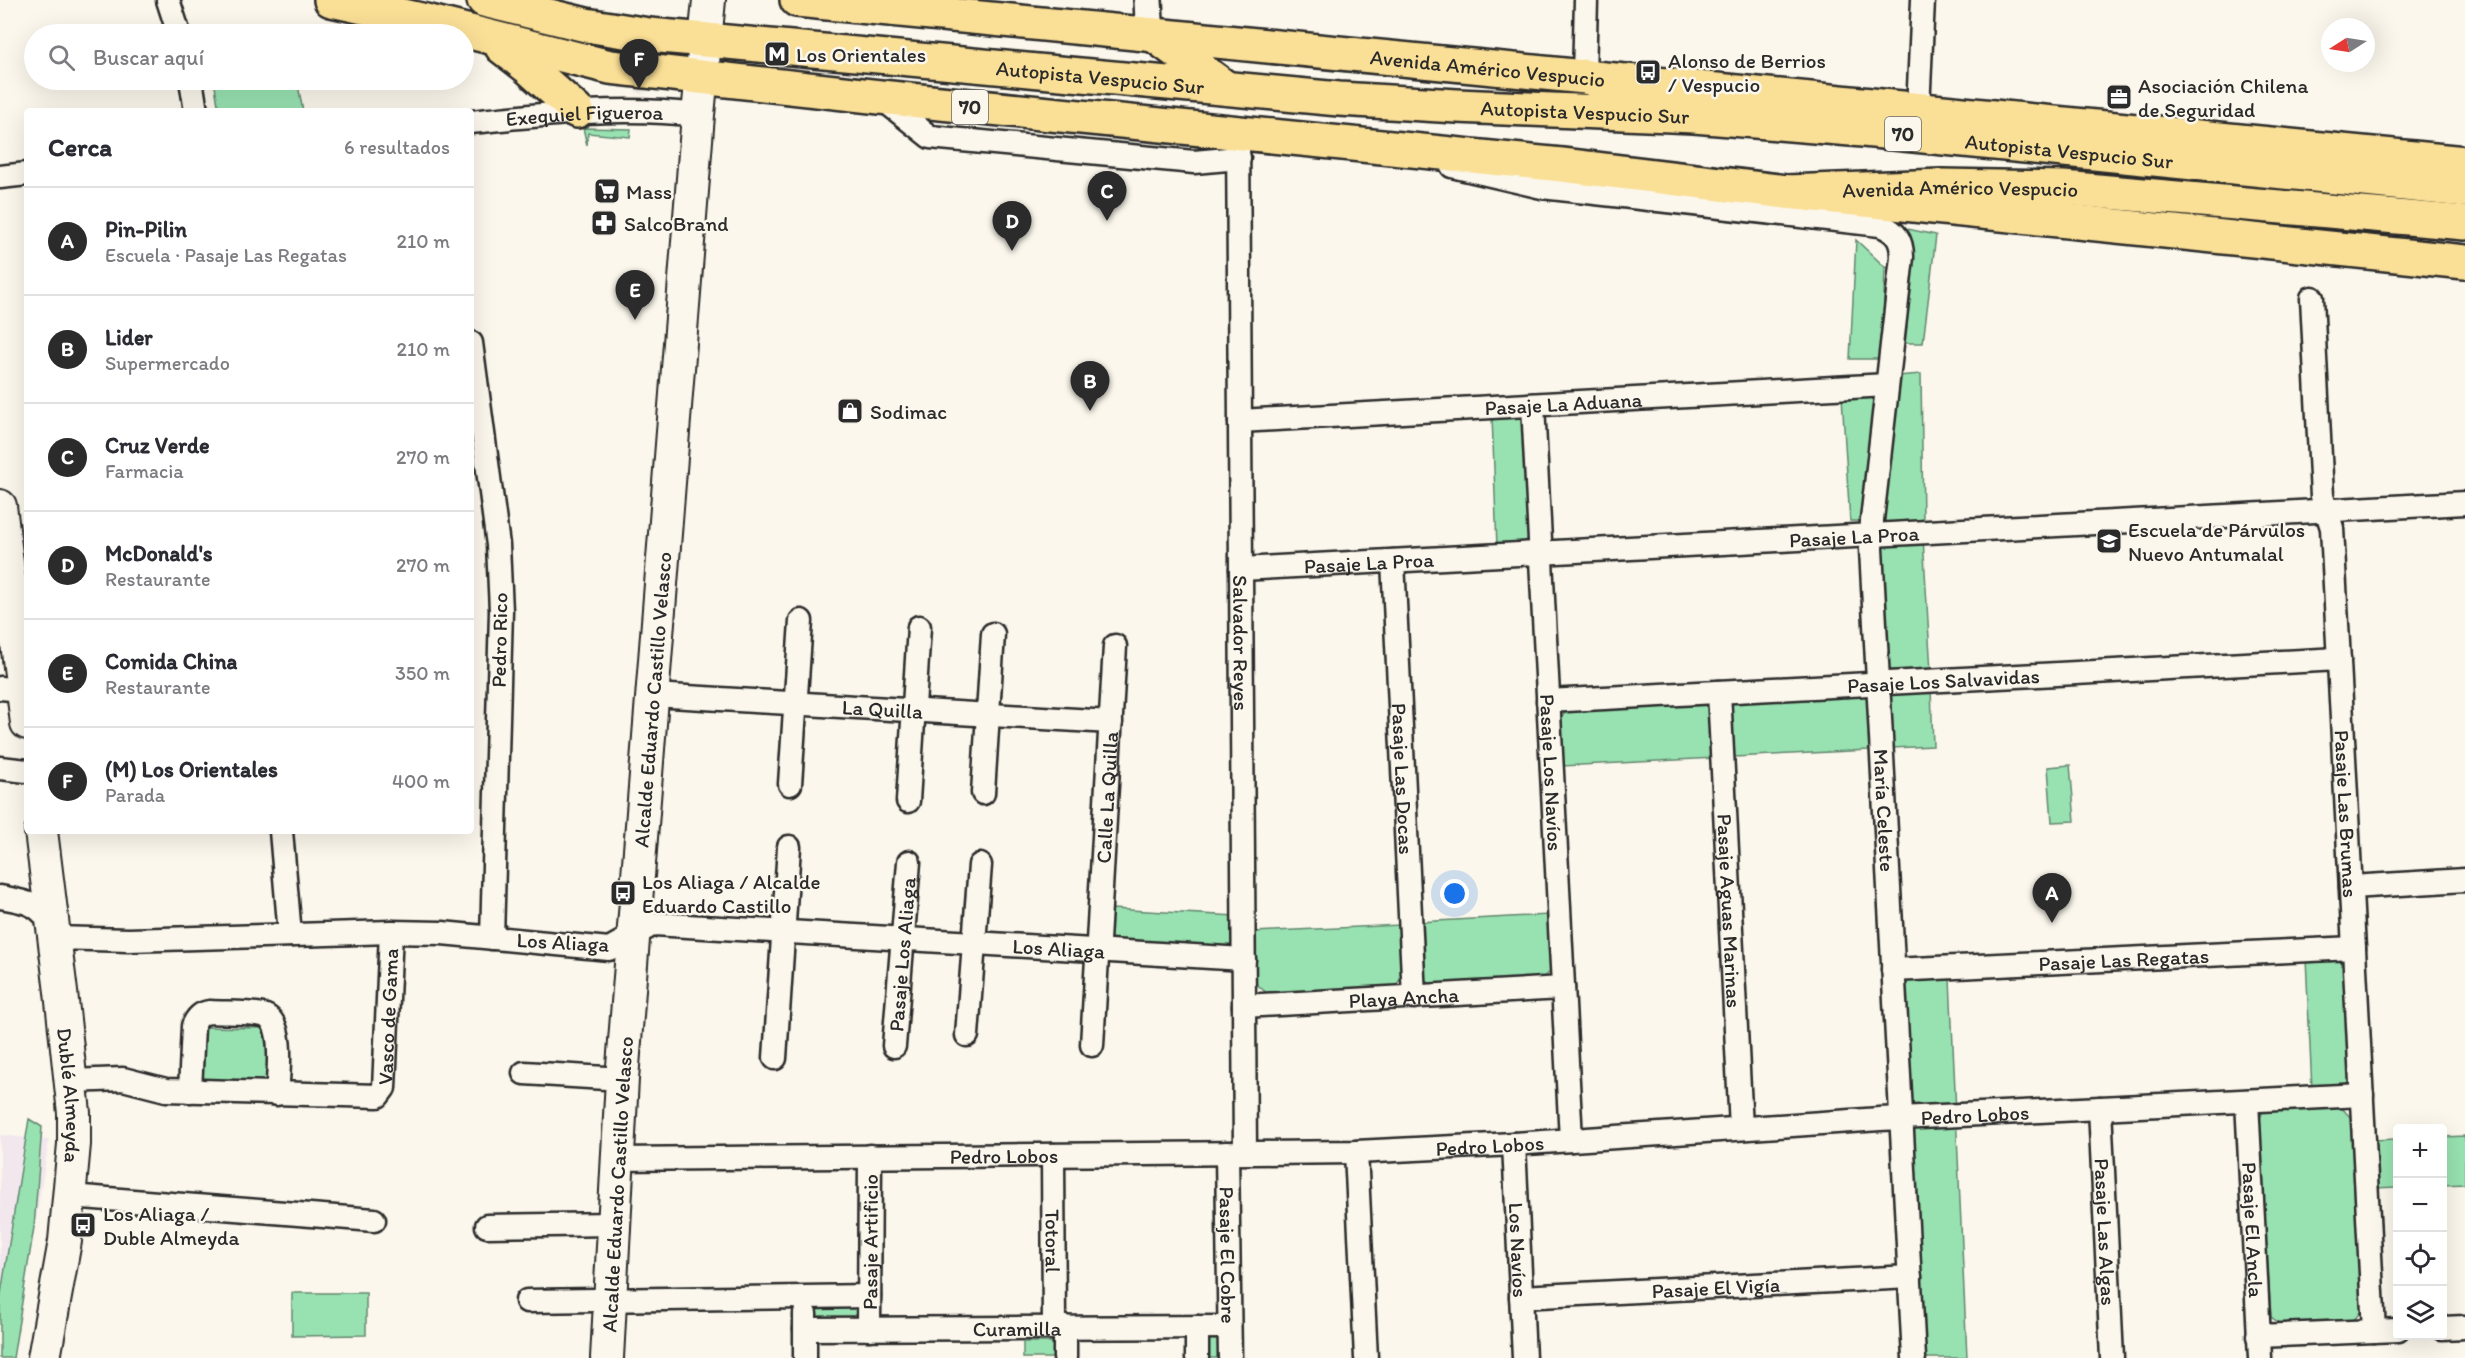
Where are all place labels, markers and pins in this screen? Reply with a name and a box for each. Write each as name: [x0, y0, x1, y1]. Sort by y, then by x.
metro station icon: Los Orientales: [762, 39, 792, 69]
pin: F: [620, 40, 658, 89]
place label: Los Orientales: [796, 42, 926, 67]
place label: Alonso de Berrios / Vespucio: [1668, 48, 1826, 97]
bus stop icon: Alonso de Berrios / Vespucio: [1633, 57, 1663, 87]
place label: Asociación Chilena de Seguridad: [2138, 73, 2308, 122]
office icon: Asociación Chilena de Seguridad: [2104, 82, 2134, 112]
pin: C: [1088, 172, 1126, 221]
supermarket icon: Mass: [592, 176, 622, 206]
place label: Mass: [626, 179, 672, 204]
pin: D: [992, 202, 1032, 251]
pharmacy icon: SalcoBrand: [589, 208, 619, 238]
place label: SalcoBrand: [624, 211, 729, 236]
pin: E: [616, 270, 654, 320]
pin: B: [1070, 362, 1110, 411]
shop icon: Sodimac: [835, 396, 865, 426]
place label: Sodimac: [870, 399, 947, 424]
place label: Escuela de Párvulos Nuevo Antumalal: [2128, 517, 2305, 566]
school or university icon: Escuela de Párvulos Nuevo Antumalal: [2094, 526, 2124, 556]
place label: Los Aliaga / Alcalde Eduardo Castillo: [642, 869, 821, 918]
pin: A: [2032, 874, 2072, 923]
bus stop icon: Los Aliaga / Alcalde Eduardo Castillo: [608, 878, 638, 908]
place label: Los Aliaga / Duble Almeyda: [103, 1201, 240, 1250]
bus stop icon: Los Aliaga / Duble Almeyda: [68, 1210, 98, 1240]

